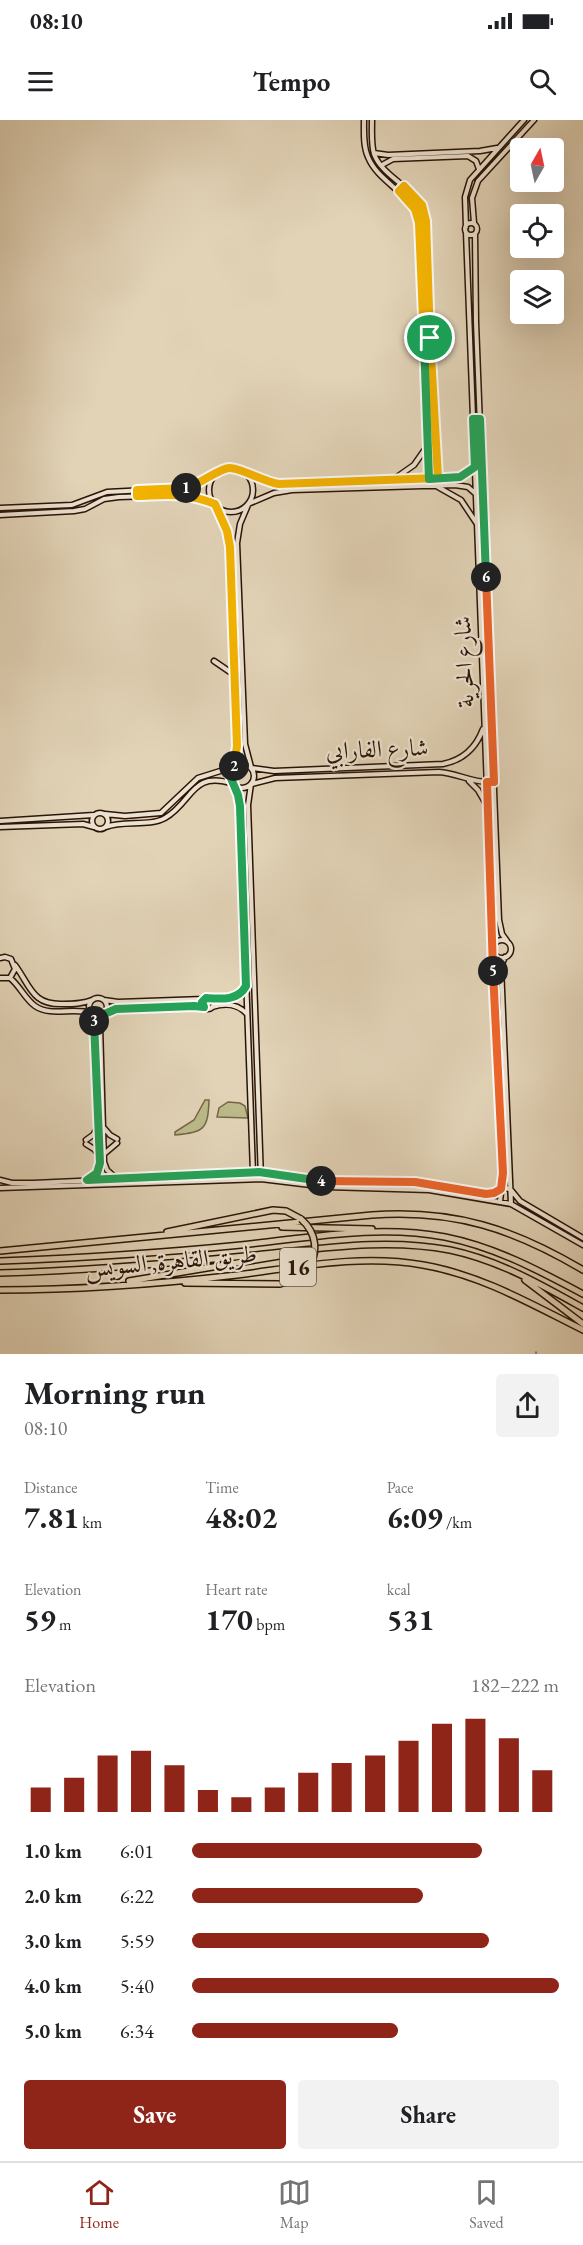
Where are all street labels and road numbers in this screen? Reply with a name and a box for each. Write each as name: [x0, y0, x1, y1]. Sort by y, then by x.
street label: شارع الحرية: [446, 616, 486, 708]
street label: شارع الفارابي: [325, 731, 429, 771]
street label: طريق القاهرة, السويس: [84, 1238, 258, 1284]
road number: 16: [280, 1248, 316, 1286]

